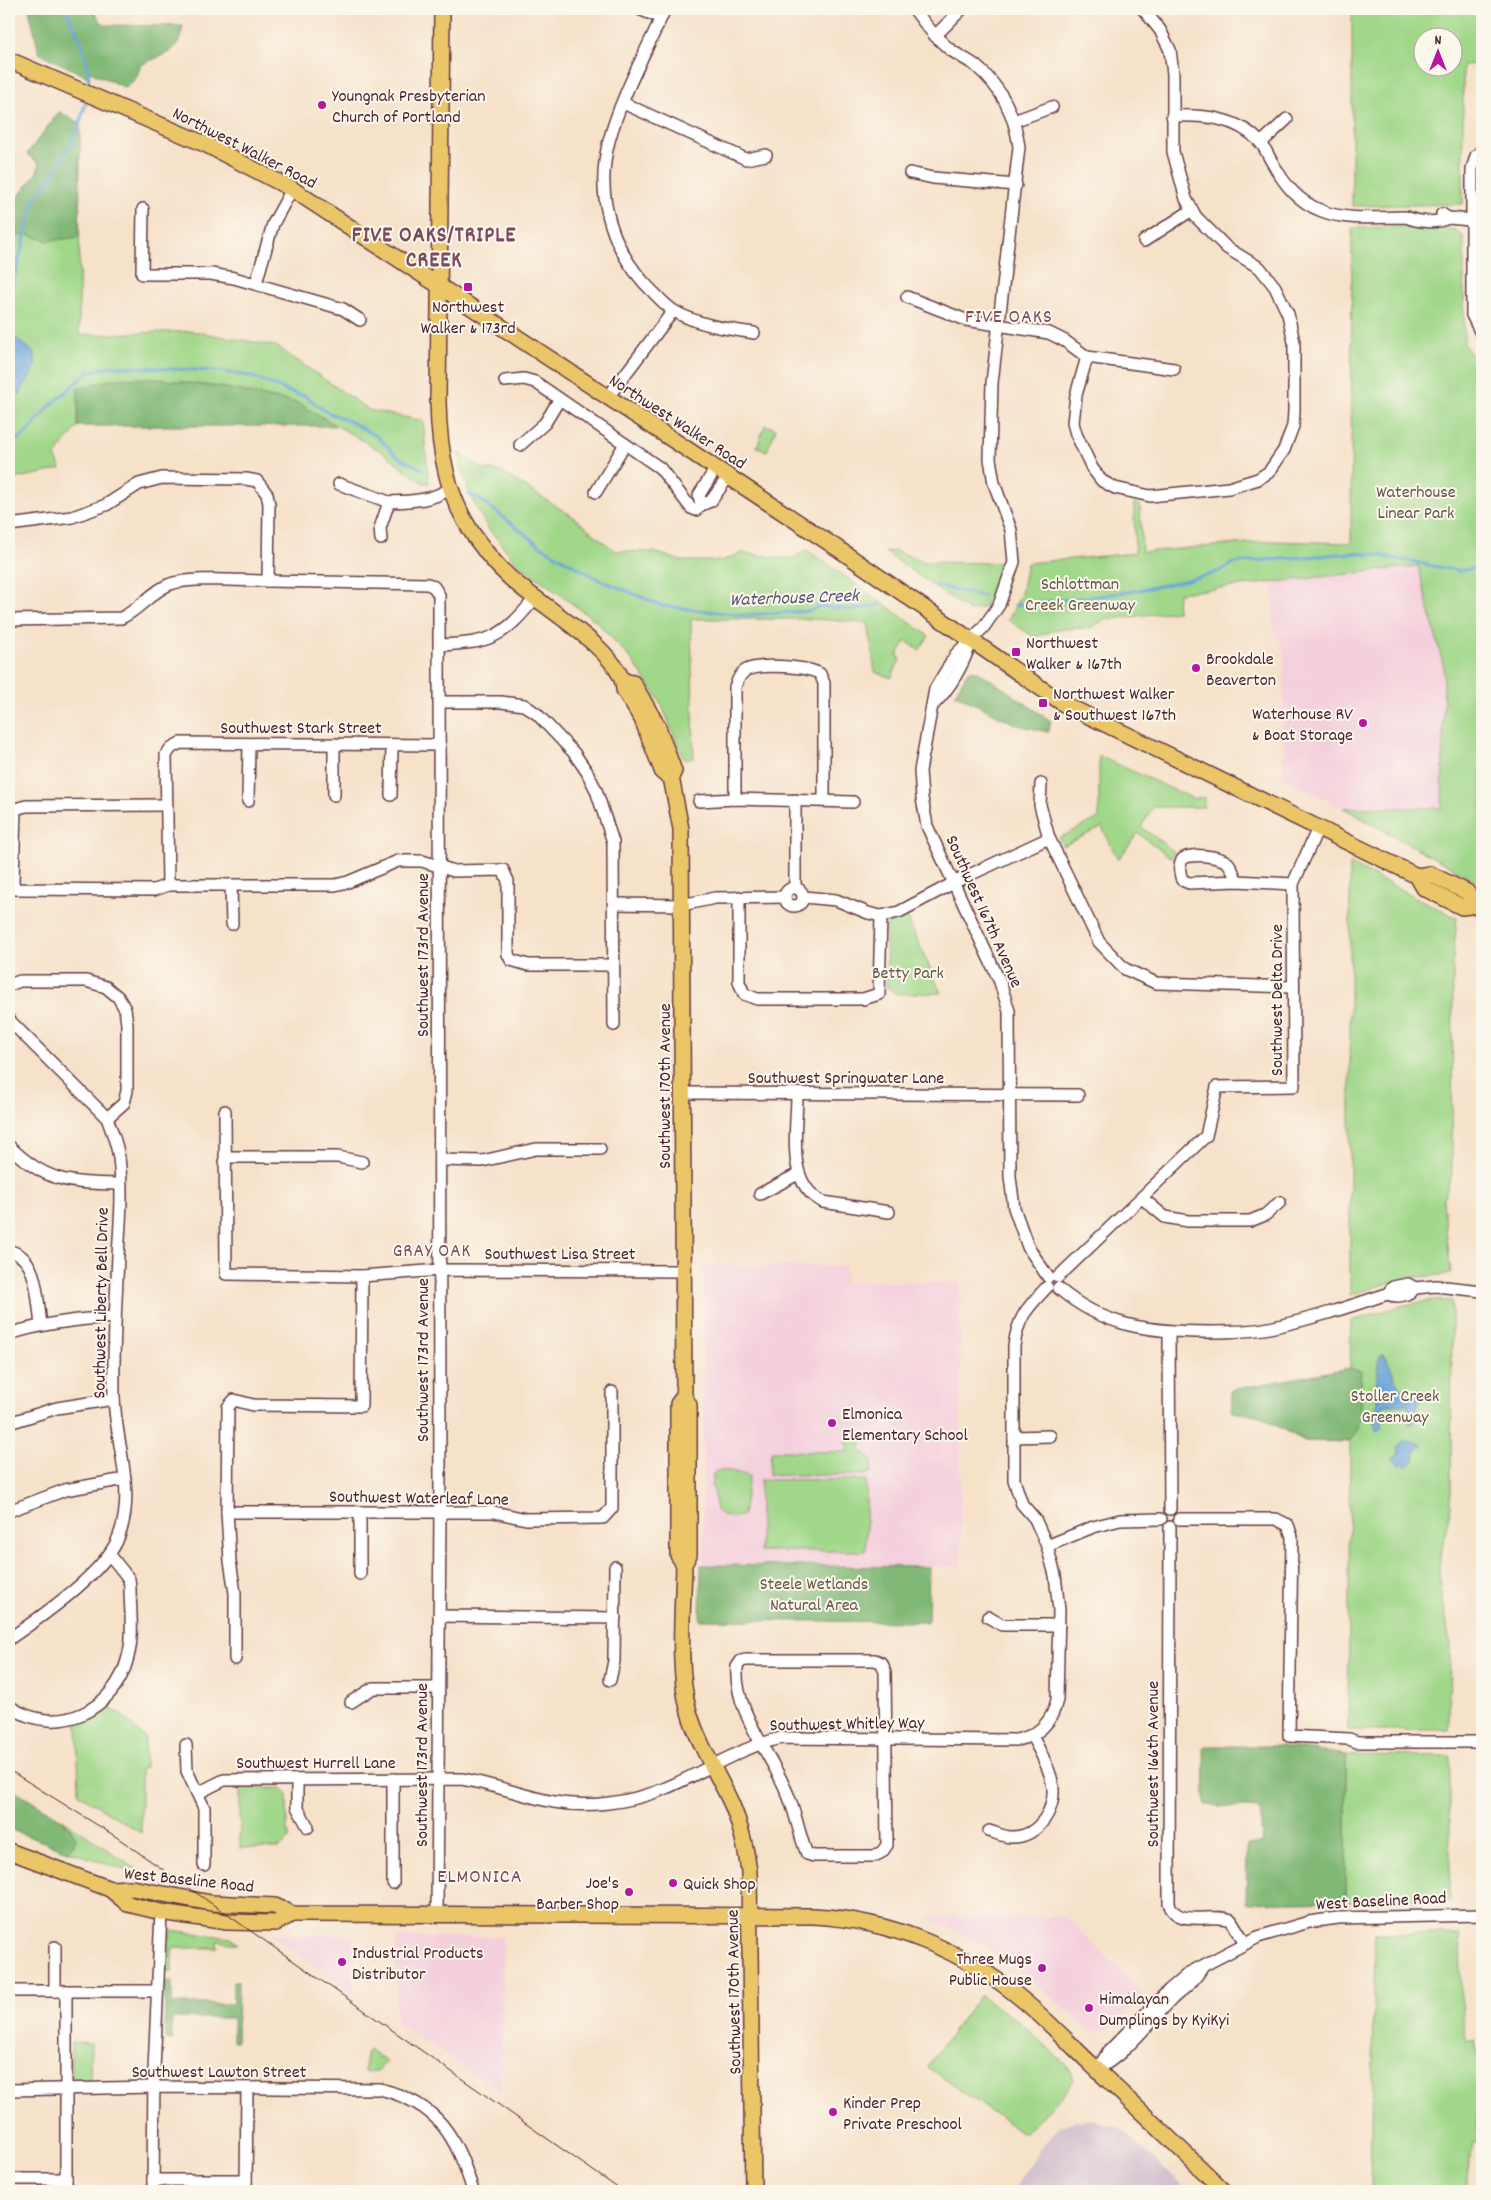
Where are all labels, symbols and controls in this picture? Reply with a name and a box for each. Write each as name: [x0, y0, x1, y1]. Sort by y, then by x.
north arrow: [1414, 28, 1464, 78]
text: N: [1435, 31, 1442, 51]
place label: Youngnak Presbyterian Church of Portland: [332, 85, 486, 131]
marker: Youngnak Presbyterian Church of Portland: [316, 99, 328, 111]
street label: Northwest Walker Road: [167, 102, 320, 196]
district label: FIVE OAKS/TRIPLE CREEK: [352, 221, 516, 277]
marker: Northwest Walker & 173rd: [462, 281, 474, 293]
place label: Northwest Walker & 173rd: [420, 296, 516, 342]
district label: FIVE OAKS: [965, 304, 1053, 332]
street label: Northwest Walker Road: [603, 369, 750, 477]
park label: Waterhouse Linear Park: [1376, 481, 1456, 527]
park label: Schlottman Creek Greenway: [1025, 573, 1136, 619]
water label: Waterhouse Creek: [729, 584, 861, 615]
place label: Northwest Walker & 167th: [1026, 632, 1122, 678]
marker: Northwest Walker & 167th: [1010, 646, 1022, 658]
place label: Brookdale Beaverton: [1206, 648, 1276, 694]
marker: Brookdale Beaverton: [1190, 662, 1202, 674]
place label: Northwest Walker & Southwest 167th: [1053, 683, 1176, 729]
marker: Northwest Walker & Southwest 167th: [1037, 697, 1049, 709]
place label: Waterhouse RV & Boat Storage: [1252, 703, 1353, 749]
street label: Southwest Stark Street: [220, 717, 382, 742]
marker: Waterhouse RV & Boat Storage: [1357, 717, 1369, 729]
street label: Southwest 167th Avenue: [938, 832, 1028, 992]
street label: Southwest 173rd Avenue: [412, 873, 437, 1037]
street label: Southwest Delta Drive: [1266, 924, 1291, 1076]
park label: Betty Park: [872, 962, 944, 987]
street label: Southwest 170th Avenue: [654, 1003, 679, 1169]
street label: Southwest Springwater Lane: [748, 1067, 944, 1092]
street label: Southwest Liberty Bell Drive: [88, 1207, 117, 1399]
district label: GRAY OAK: [393, 1239, 471, 1266]
street label: Southwest Lisa Street: [485, 1243, 636, 1268]
street label: Southwest 173rd Avenue: [412, 1278, 437, 1442]
park label: Stoller Creek Greenway: [1351, 1385, 1439, 1431]
place label: Elmonica Elementary School: [842, 1403, 969, 1449]
marker: Elmonica Elementary School: [826, 1417, 838, 1429]
street label: Southwest Waterleaf Lane: [329, 1485, 509, 1514]
park label: Steele Wetlands Natural Area: [760, 1573, 868, 1619]
street label: Southwest 166th Avenue: [1142, 1681, 1167, 1847]
street label: Southwest 173rd Avenue: [411, 1683, 436, 1847]
street label: Southwest Whitley Way: [770, 1712, 925, 1739]
street label: Southwest Hurrell Lane: [236, 1752, 396, 1777]
street label: West Baseline Road: [122, 1862, 255, 1901]
district label: ELMONICA: [437, 1864, 523, 1892]
place label: Joe's Barber Shop: [536, 1872, 619, 1918]
place label: Quick Shop: [683, 1873, 756, 1898]
marker: Quick Shop: [667, 1877, 679, 1889]
marker: Joe's Barber Shop: [623, 1886, 635, 1898]
street label: West Baseline Road: [1315, 1887, 1447, 1918]
street label: Southwest 170th Avenue: [722, 1909, 749, 2075]
place label: Industrial Products Distributor: [352, 1942, 484, 1988]
place label: Three Mugs Public House: [949, 1948, 1032, 1994]
marker: Industrial Products Distributor: [336, 1956, 348, 1968]
marker: Three Mugs Public House: [1036, 1962, 1048, 1974]
place label: Himalayan Dumplings by KyiKyi: [1099, 1988, 1229, 2034]
marker: Himalayan Dumplings by KyiKyi: [1083, 2002, 1095, 2014]
street label: Southwest Lawton Street: [132, 2061, 307, 2086]
place label: Kinder Prep Private Preschool: [843, 2092, 963, 2138]
marker: Kinder Prep Private Preschool: [827, 2106, 839, 2118]

